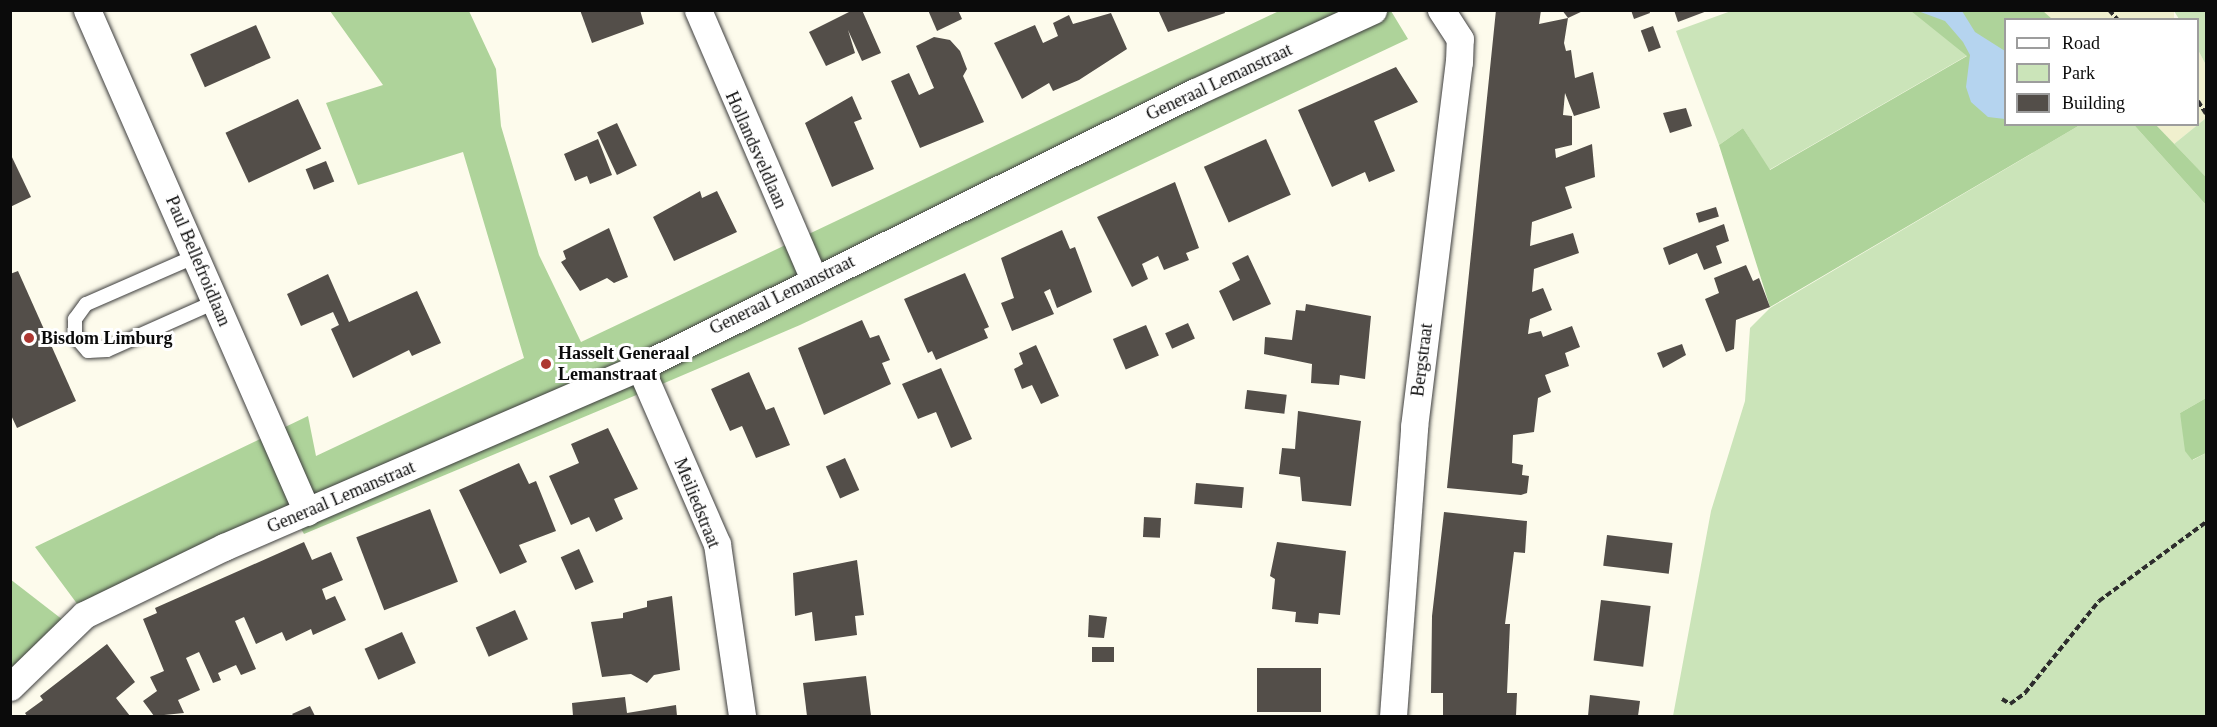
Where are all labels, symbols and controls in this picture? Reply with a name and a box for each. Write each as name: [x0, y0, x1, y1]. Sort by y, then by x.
legend: [2004, 18, 2199, 126]
text: Road: [2062, 33, 2100, 53]
street label: Generaal Lemanstraat: [1143, 39, 1295, 125]
text: Park: [2062, 63, 2095, 83]
street label: Hollandsveldlaan: [721, 88, 791, 212]
text: Building: [2062, 93, 2125, 113]
street label: Paul Bellefroidlaan: [161, 193, 235, 329]
street label: Generaal Lemanstraat: [706, 251, 858, 339]
street label: Bergstraat: [1407, 322, 1437, 398]
place label: Bisdom Limburg: [41, 327, 173, 349]
marker: Bisdom Limburg: [22, 331, 36, 345]
place label: Hasselt Generaal Lemanstraat: [558, 343, 689, 386]
marker: Hasselt Generaal Lemanstraat: [539, 357, 553, 371]
street label: Meiliedstraat: [669, 455, 725, 551]
street label: Generaal Lemanstraat: [264, 456, 418, 538]

